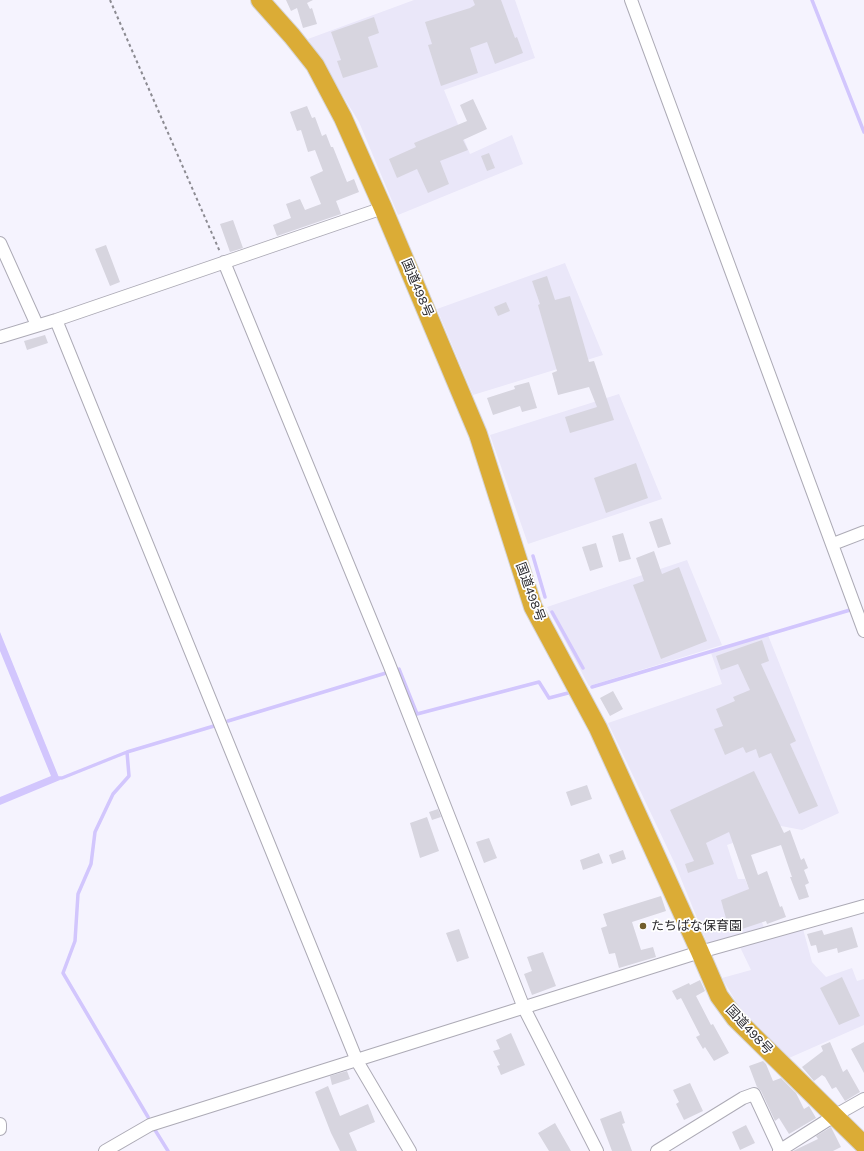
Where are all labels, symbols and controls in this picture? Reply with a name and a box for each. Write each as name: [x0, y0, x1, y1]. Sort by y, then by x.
street label: 国道498号: [398, 257, 436, 319]
street label: 国道498号: [512, 560, 548, 624]
place label: たちばな保育園: [651, 918, 742, 934]
marker: たちばな保育園: [638, 921, 648, 931]
street label: 国道498号: [722, 1002, 776, 1058]

